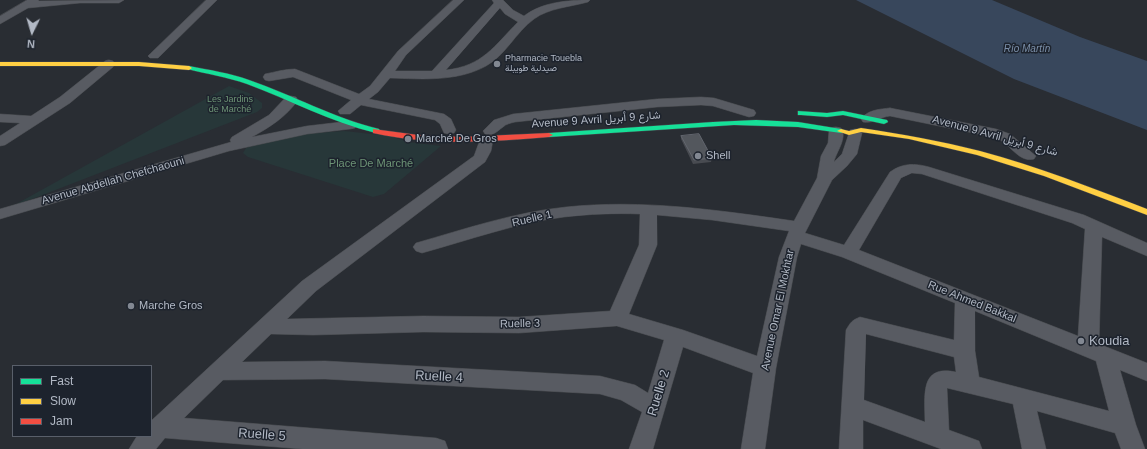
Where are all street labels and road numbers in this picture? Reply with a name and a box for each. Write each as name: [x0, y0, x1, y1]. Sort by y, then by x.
street label: Avenue 9 Avril شارع 9 أبريل: [531, 109, 661, 131]
street label: Avenue 9 Avril شارع 9 أبريل: [931, 113, 1059, 159]
street label: Avenue Abdellah Chefchaouni: [40, 154, 186, 208]
street label: Ruelle 1: [511, 208, 553, 230]
street label: Avenue Omar El Mokhtar: [759, 248, 797, 372]
street label: Rue Ahmed Bakkal: [926, 278, 1018, 326]
street label: Ruelle 3: [500, 317, 540, 331]
street label: Ruelle 4: [415, 368, 463, 386]
street label: Ruelle 2: [645, 368, 673, 418]
street label: Ruelle 5: [238, 426, 286, 444]

